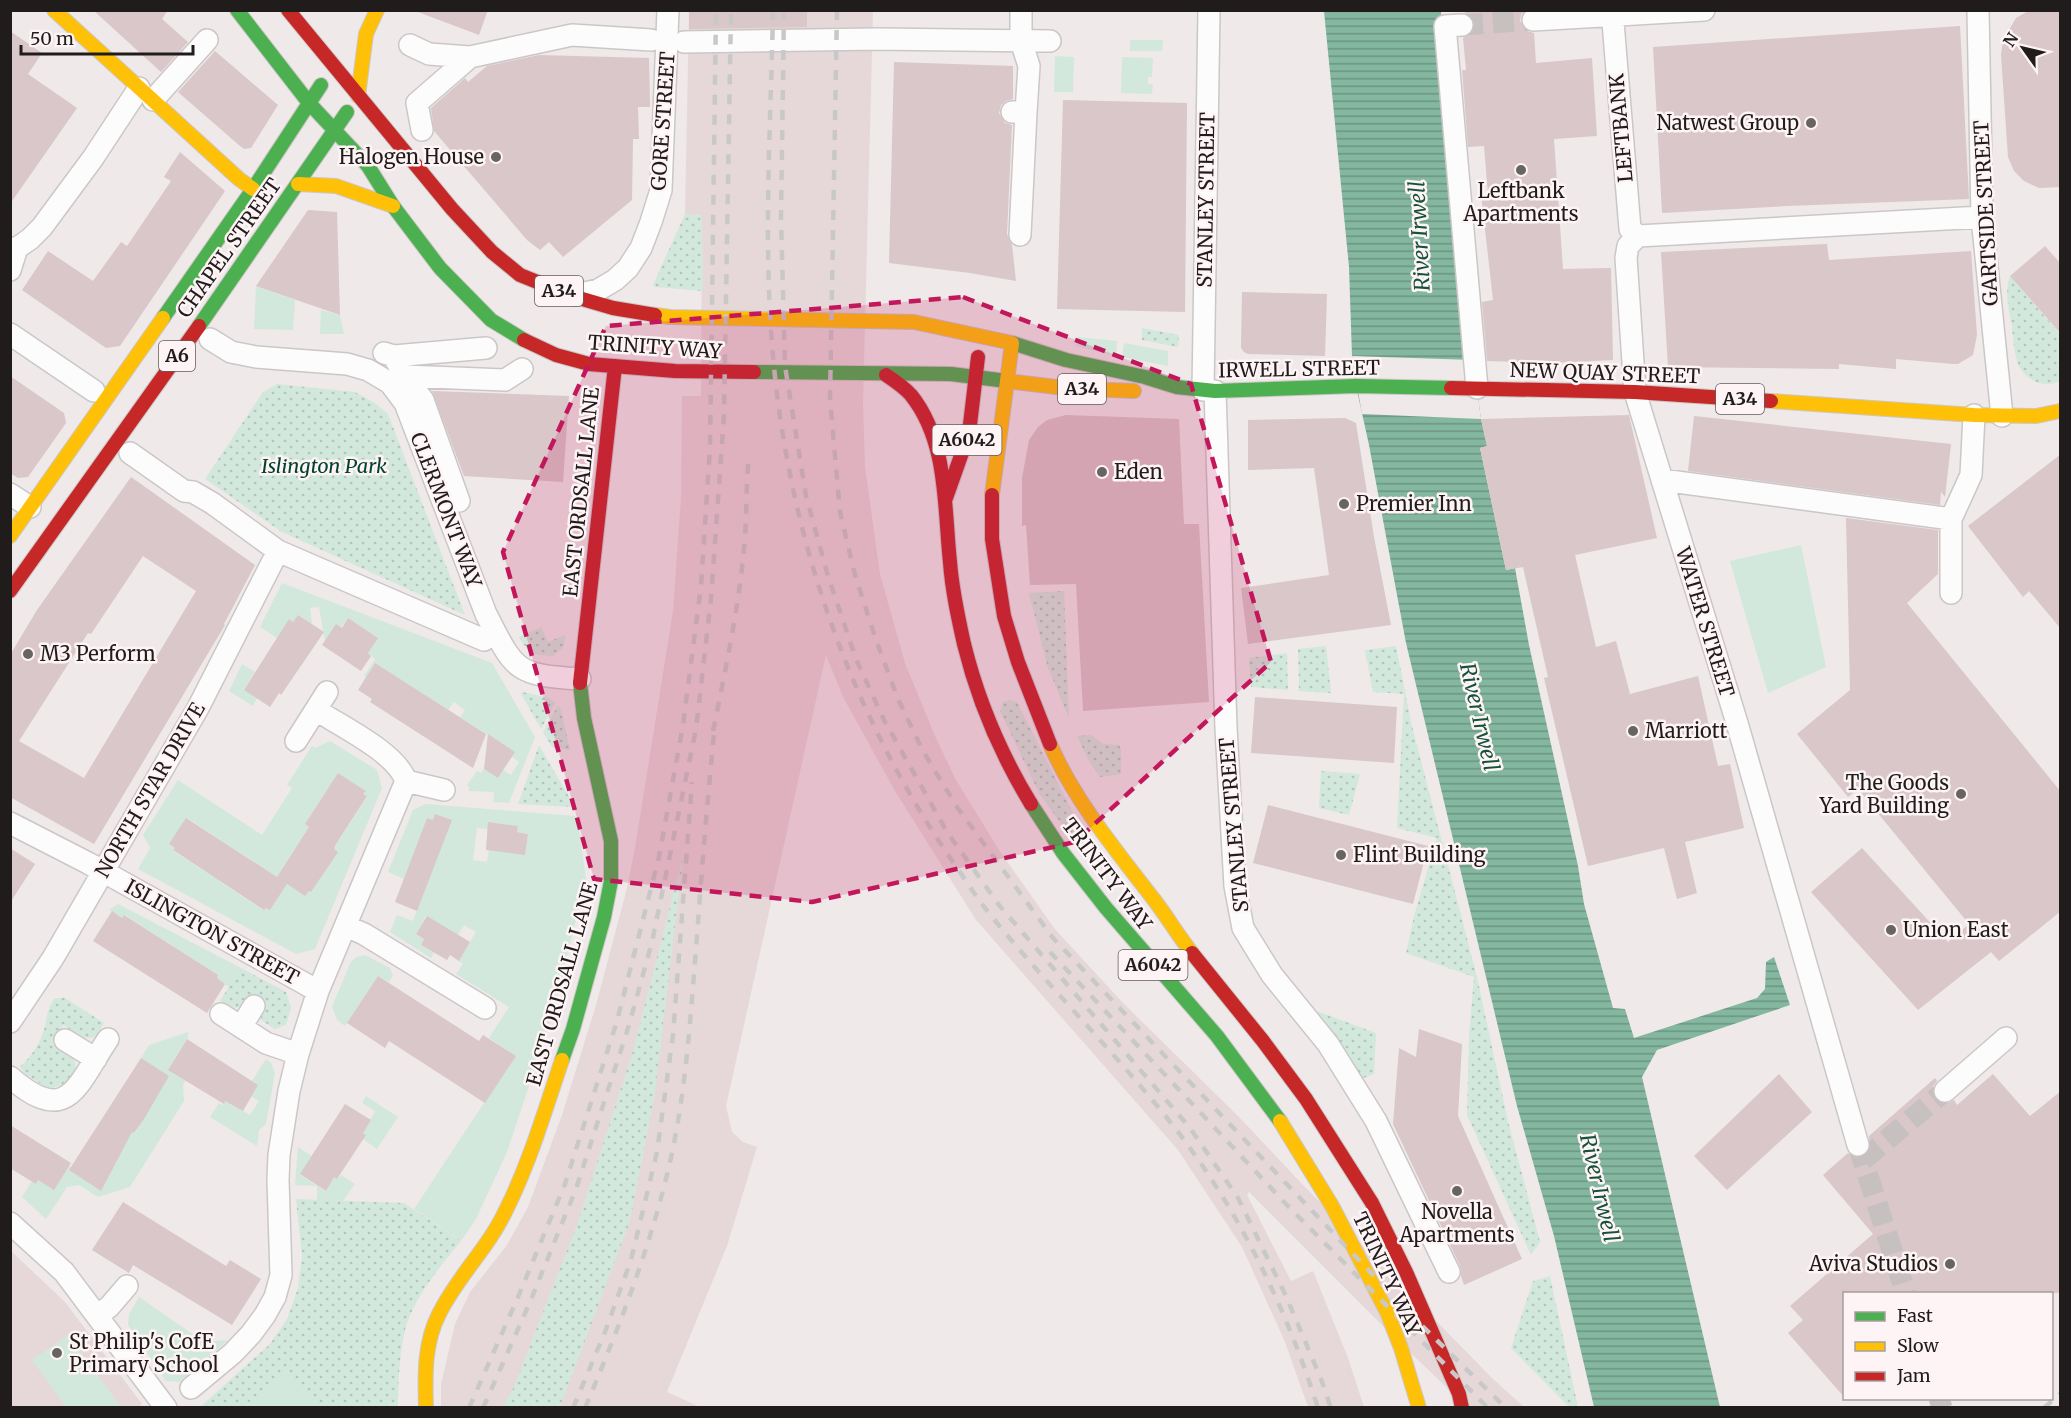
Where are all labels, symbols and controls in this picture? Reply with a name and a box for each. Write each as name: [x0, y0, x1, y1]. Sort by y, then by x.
scale bar: [21, 18, 194, 56]
north arrow: [1993, 18, 2053, 78]
text: 50 m: [30, 27, 74, 50]
text: N: [1999, 28, 2023, 50]
street label: GORE STREET: [645, 51, 680, 191]
street label: LEFTBANK: [1603, 72, 1638, 183]
place label: Natwest Group: [1656, 110, 1799, 135]
street label: STANLEY STREET: [1191, 112, 1220, 288]
marker: Natwest Group: [1804, 116, 1818, 130]
street label: GARTSIDE STREET: [1968, 120, 2003, 306]
place label: Halogen House: [339, 144, 484, 169]
marker: Halogen House: [489, 150, 503, 164]
marker: Leftbank Apartments: [1514, 163, 1528, 177]
street label: CHAPEL STREET: [171, 173, 286, 322]
place label: Leftbank Apartments: [1463, 178, 1579, 226]
water label: River Irwell: [1403, 180, 1436, 292]
road number: A34: [535, 276, 583, 306]
street label: TRINITY WAY: [587, 329, 724, 364]
road number: A6: [159, 341, 195, 371]
street label: IRWELL STREET: [1218, 355, 1380, 382]
street label: NEW QUAY STREET: [1509, 357, 1701, 388]
road number: A34: [1058, 374, 1106, 404]
road number: A34: [1716, 384, 1764, 414]
street label: EAST ORDSALL LANE: [557, 385, 604, 598]
road number: A6042: [932, 425, 1002, 455]
street label: CLERMONT WAY: [405, 429, 488, 592]
park label: Islington Park: [261, 453, 387, 478]
place label: Eden: [1114, 459, 1163, 484]
marker: Eden: [1095, 465, 1109, 479]
place label: Premier Inn: [1356, 491, 1472, 516]
marker: Premier Inn: [1337, 497, 1351, 511]
street label: WATER STREET: [1671, 543, 1740, 700]
place label: M3 Perform: [40, 641, 156, 666]
marker: M3 Perform: [21, 647, 35, 661]
water label: River Irwell: [1454, 660, 1505, 774]
street label: NORTH STAR DRIVE: [89, 698, 210, 882]
place label: Marriott: [1645, 718, 1728, 743]
marker: Marriott: [1626, 724, 1640, 738]
street label: STANLEY STREET: [1213, 736, 1254, 914]
place label: The Goods Yard Building: [1818, 770, 1949, 818]
marker: The Goods Yard Building: [1954, 787, 1968, 801]
street label: TRINITY WAY: [1057, 813, 1158, 936]
place label: Flint Building: [1353, 842, 1486, 867]
marker: Flint Building: [1334, 848, 1348, 862]
street label: ISLINGTON STREET: [121, 873, 304, 990]
street label: EAST ORDSALL LANE: [520, 879, 603, 1089]
place label: Union East: [1903, 917, 2009, 942]
marker: Union East: [1884, 923, 1898, 937]
road number: A6042: [1118, 950, 1188, 980]
water label: River Irwell: [1574, 1131, 1625, 1245]
marker: Novella Apartments: [1450, 1184, 1464, 1198]
place label: Novella Apartments: [1399, 1199, 1515, 1247]
street label: TRINITY WAY: [1348, 1208, 1428, 1341]
place label: Aviva Studios: [1808, 1251, 1938, 1276]
marker: Aviva Studios: [1943, 1257, 1957, 1271]
legend: [1843, 1292, 2053, 1400]
text: Fast: [1897, 1304, 1933, 1327]
place label: St Philip's CofE Primary School: [69, 1329, 219, 1377]
text: Slow: [1897, 1334, 1940, 1357]
marker: St Philip's CofE Primary School: [50, 1346, 64, 1360]
text: Jam: [1896, 1364, 1931, 1387]

